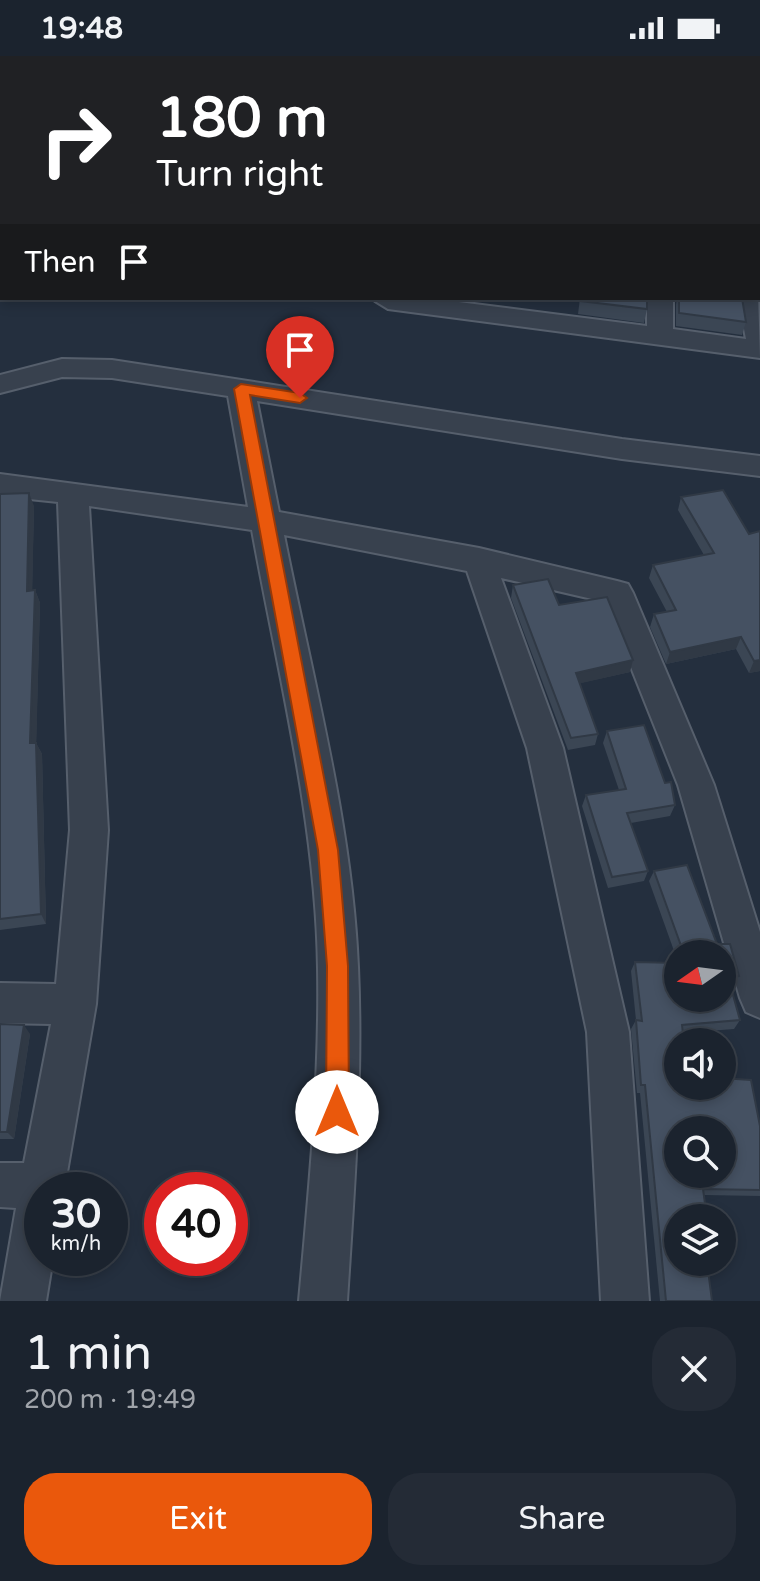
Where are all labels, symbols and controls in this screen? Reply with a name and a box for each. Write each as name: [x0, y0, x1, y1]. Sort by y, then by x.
text: 19:48: [40, 10, 123, 47]
text: 180 m: [156, 85, 327, 152]
icon: right: [24, 88, 128, 192]
text: Turn right: [156, 153, 323, 196]
icon: arrive: [112, 240, 156, 284]
text: Then: [24, 244, 96, 281]
pin: [266, 316, 334, 398]
icon: arrive: [278, 328, 322, 372]
north arrow: [664, 940, 736, 1012]
map controls: [664, 940, 736, 1276]
button: sound: [664, 1028, 736, 1100]
position arrow: [295, 1070, 379, 1154]
button: search: [664, 1116, 736, 1188]
speed limit sign: 40: [144, 1172, 248, 1276]
text: 30: [51, 1190, 101, 1238]
button: layers: [664, 1204, 736, 1276]
text: km/h: [51, 1232, 101, 1256]
text: 1 min: [24, 1325, 152, 1383]
button: close: [652, 1327, 736, 1411]
text: 200 m · 19:49: [24, 1384, 196, 1415]
button: Exit: [24, 1473, 372, 1565]
button: Share: [388, 1473, 736, 1565]

